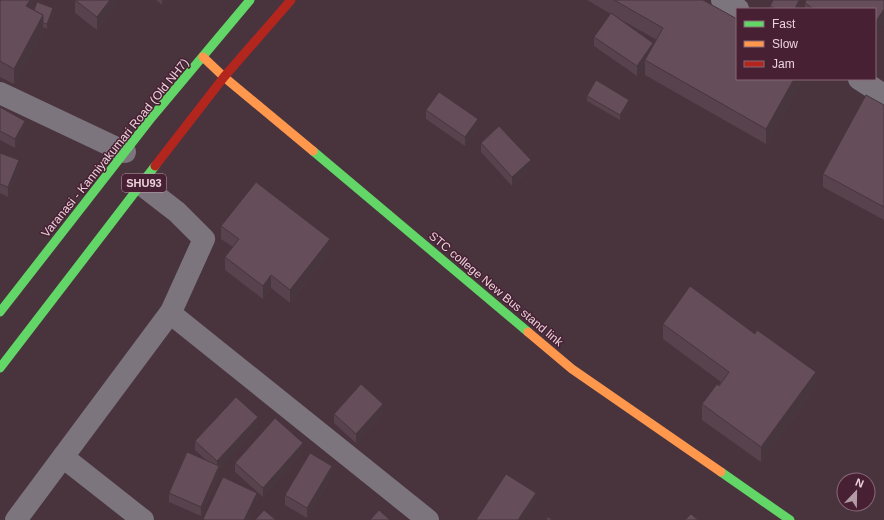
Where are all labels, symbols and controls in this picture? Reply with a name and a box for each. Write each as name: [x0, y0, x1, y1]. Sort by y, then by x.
legend: [736, 8, 876, 80]
text: Fast: [772, 17, 796, 31]
text: Slow: [772, 37, 798, 51]
street label: Varanasi - Kanniyakumari Road (Old NH7): [38, 56, 192, 240]
text: Jam: [772, 57, 795, 71]
road number: SHU93: [122, 174, 166, 192]
street label: STC college New Bus stand link: [426, 229, 567, 350]
north arrow: [836, 472, 876, 512]
text: N: [854, 476, 866, 490]

